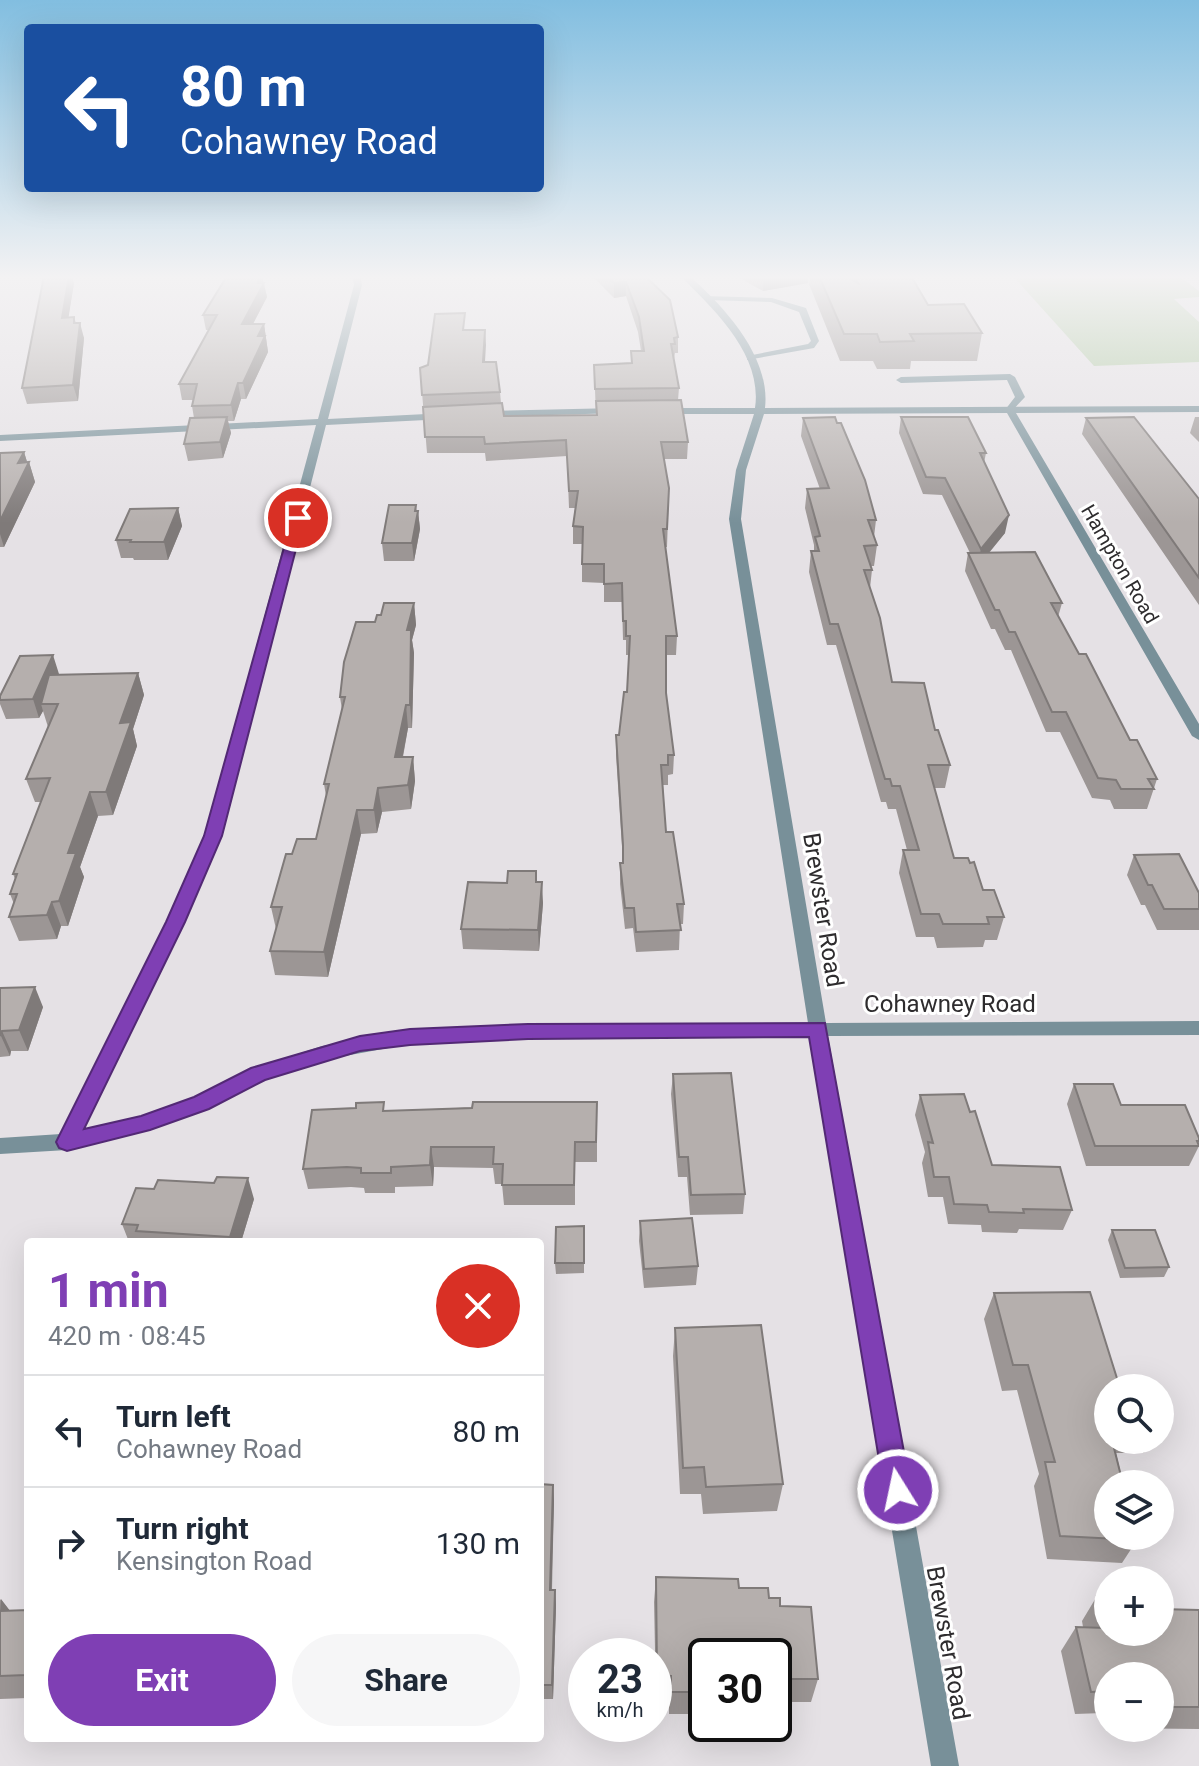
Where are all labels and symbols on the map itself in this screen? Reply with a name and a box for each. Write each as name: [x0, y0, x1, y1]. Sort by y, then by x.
pin: [264, 484, 332, 552]
street label: Hampton Road: [1076, 500, 1164, 628]
street label: Brewster Road: [797, 831, 849, 989]
street label: Cohawney Road: [864, 990, 1036, 1018]
position arrow: [856, 1448, 940, 1532]
street label: Brewster Road: [921, 1564, 975, 1722]
speed limit sign: 30: [688, 1638, 792, 1742]

